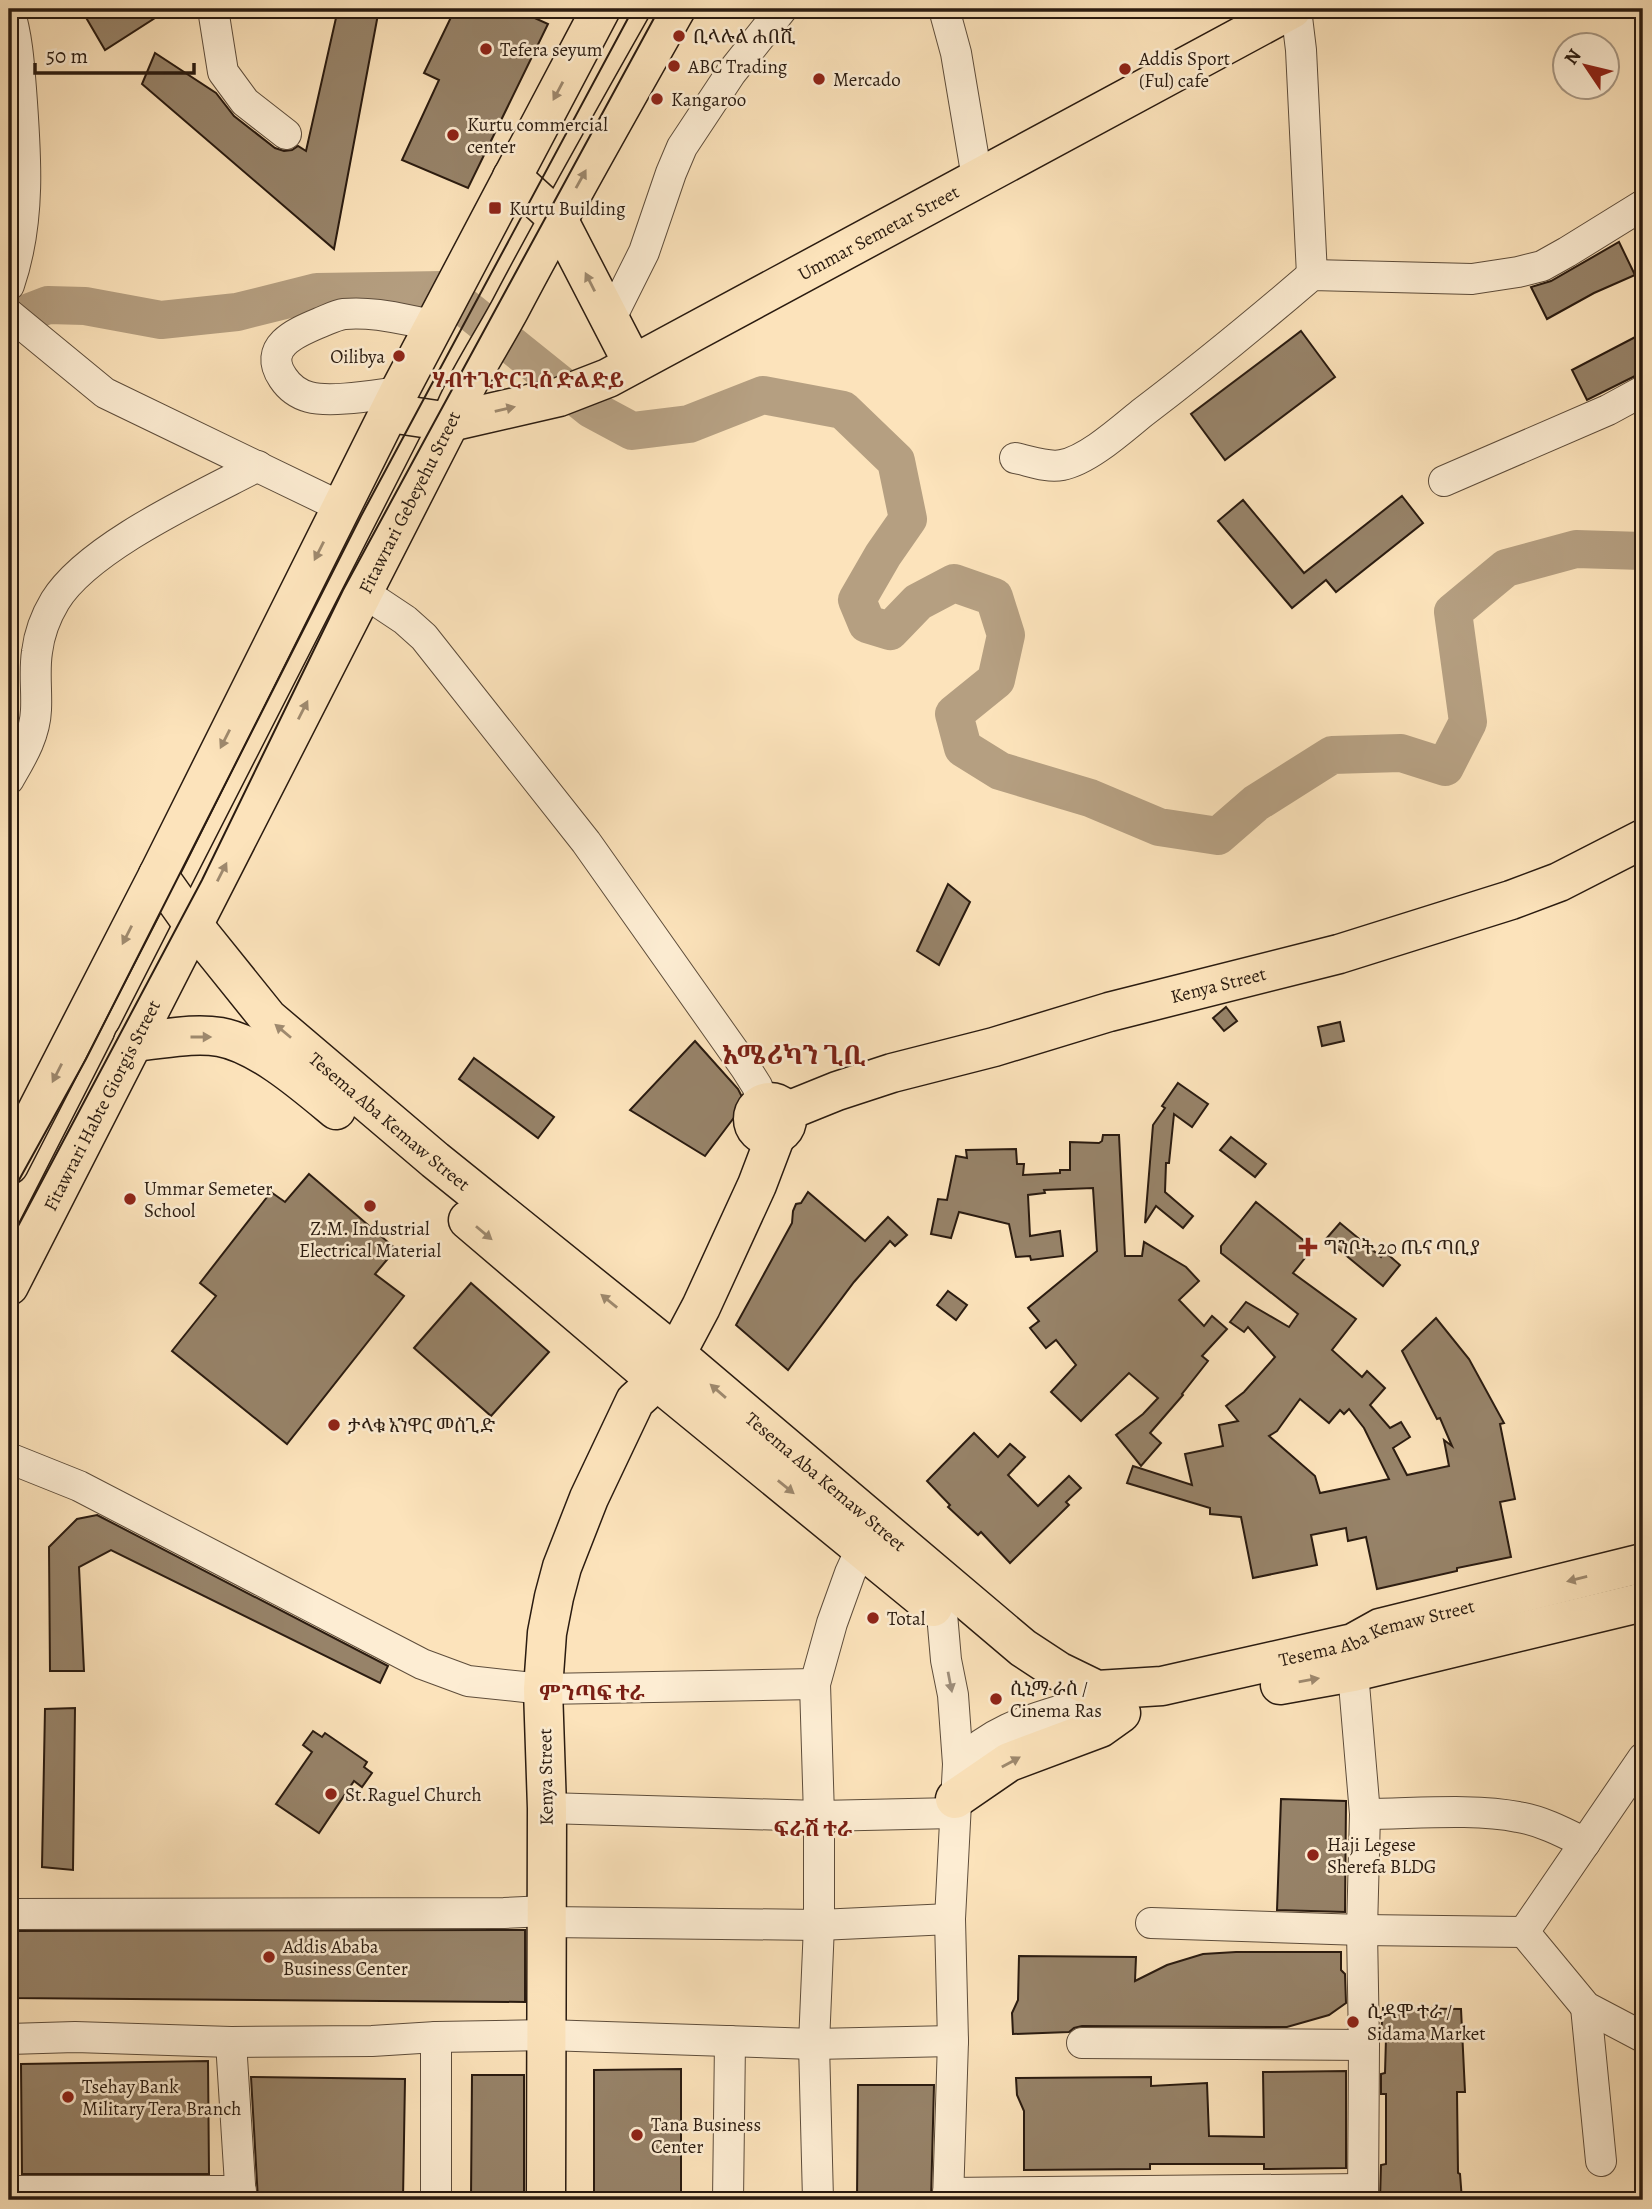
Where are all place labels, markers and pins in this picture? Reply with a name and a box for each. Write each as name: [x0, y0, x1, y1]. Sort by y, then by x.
place label: ቢላሉል ሐበሺ: [693, 24, 796, 50]
marker: ቢላሉል ሐበሺ: [671, 28, 687, 44]
place label: Tefera seyum: [500, 37, 603, 63]
marker: Tefera seyum: [478, 41, 494, 57]
place label: Addis Sport (Ful) cafe: [1138, 46, 1230, 94]
place label: ABC Trading: [687, 54, 788, 80]
marker: ABC Trading: [666, 58, 682, 74]
marker: Addis Sport (Ful) cafe: [1117, 61, 1133, 77]
place label: Mercado: [833, 67, 901, 93]
marker: Mercado: [811, 71, 827, 87]
place label: Kangaroo: [671, 87, 746, 113]
marker: Kangaroo: [649, 91, 665, 107]
place label: Kurtu commercial center: [467, 112, 608, 160]
marker: Kurtu commercial center: [445, 127, 461, 143]
place label: Kurtu Building: [509, 196, 626, 222]
marker: Kurtu Building: [487, 200, 503, 216]
place label: Oilibya: [330, 344, 385, 370]
marker: Oilibya: [391, 348, 407, 364]
place label: Ummar Semeter School: [144, 1176, 273, 1224]
marker: Ummar Semeter School: [122, 1191, 138, 1207]
marker: Z.M. Industrial Electrical Material: [362, 1198, 378, 1214]
place label: Z.M. Industrial Electrical Material: [299, 1216, 441, 1264]
place label: ግንቦት 20 ጤና ጣቢያ: [1324, 1235, 1480, 1261]
marker: ግንቦት 20 ጤና ጣቢያ: [1298, 1237, 1318, 1257]
place label: ታላቁ አንዋር መስጊድ: [348, 1413, 495, 1439]
marker: ታላቁ አንዋር መስጊድ: [326, 1417, 342, 1433]
place label: Total: [887, 1606, 926, 1632]
marker: Total: [865, 1610, 881, 1626]
place label: ሲኒማ ራስ / Cinema Ras: [1010, 1676, 1102, 1724]
marker: ሲኒማ ራስ / Cinema Ras: [988, 1691, 1004, 1707]
place label: St.Raguel Church: [345, 1782, 482, 1808]
marker: St.Raguel Church: [323, 1786, 339, 1802]
place label: Haji Legese Sherefa BLDG: [1327, 1832, 1436, 1880]
marker: Haji Legese Sherefa BLDG: [1305, 1847, 1321, 1863]
place label: Addis Ababa Business Center: [282, 1934, 408, 1982]
marker: Addis Ababa Business Center: [261, 1949, 277, 1965]
place label: ሲዳሞ ተራ / Sidama Market: [1367, 1999, 1486, 2047]
marker: ሲዳሞ ተራ / Sidama Market: [1345, 2014, 1361, 2030]
place label: Tsehay Bank Military Tera Branch: [82, 2074, 241, 2122]
marker: Tsehay Bank Military Tera Branch: [60, 2089, 76, 2105]
place label: Tana Business Center: [651, 2112, 761, 2160]
marker: Tana Business Center: [629, 2127, 645, 2143]

